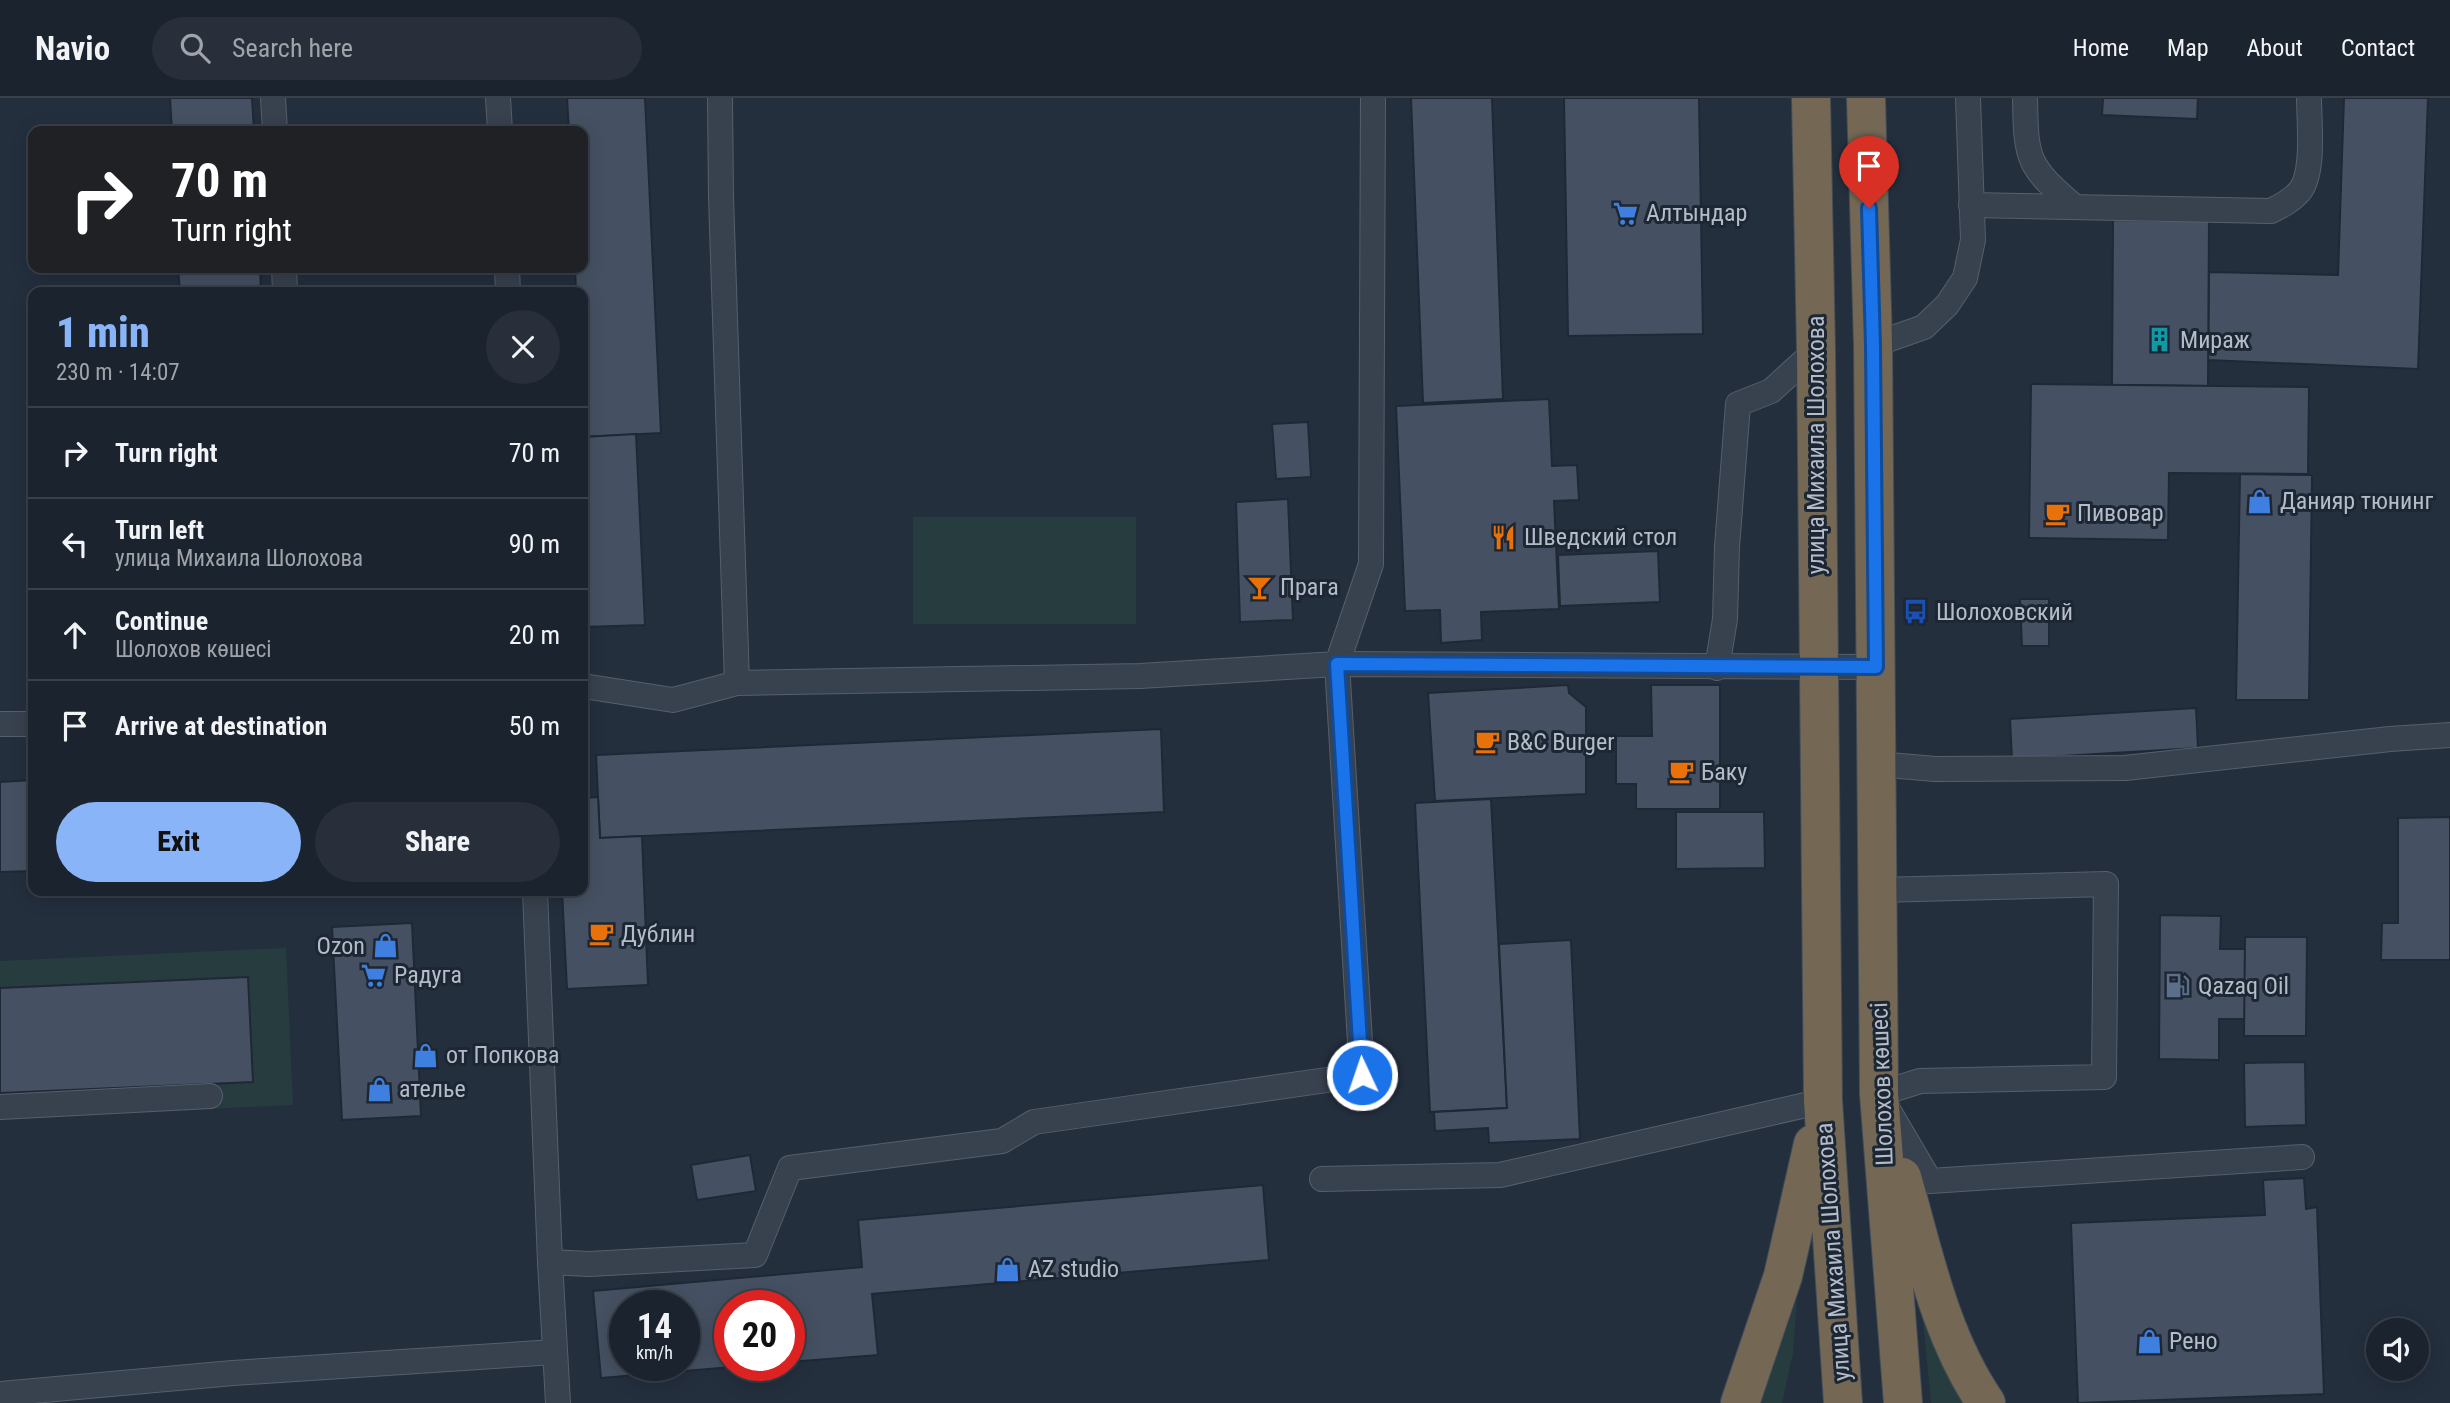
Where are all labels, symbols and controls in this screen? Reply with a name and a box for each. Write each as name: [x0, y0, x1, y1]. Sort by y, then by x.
search box: [152, 17, 642, 80]
text: Navio: [35, 29, 110, 68]
icon: search: [176, 29, 214, 67]
text: Search here: [232, 33, 353, 63]
text: Home: [2073, 34, 2129, 62]
text: Map: [2167, 34, 2209, 62]
text: About: [2247, 34, 2303, 62]
text: Contact: [2341, 34, 2415, 62]
pin: [1839, 136, 1899, 208]
icon: arrive: [1850, 147, 1888, 185]
text: 70 m: [171, 152, 268, 209]
icon: right: [56, 154, 147, 245]
supermarket icon: Алтындар: [1612, 199, 1640, 227]
place label: Алтындар: [1646, 199, 1747, 227]
text: Turn right: [171, 211, 292, 249]
text: 1 min: [56, 308, 150, 357]
button: close: [486, 310, 560, 384]
street label: улица Михаила Шолохова: [1802, 316, 1830, 574]
building icon: Мираж: [2146, 326, 2174, 354]
place label: Мираж: [2180, 326, 2250, 354]
text: 230 m · 14:07: [56, 359, 180, 386]
icon: right: [56, 434, 94, 472]
text: Turn right: [115, 438, 217, 468]
text: 70 m: [509, 438, 560, 468]
shop icon: Данияр тюнинг: [2246, 487, 2274, 515]
place label: Данияр тюнинг: [2280, 487, 2433, 515]
cafe icon: Пивовар: [2043, 499, 2071, 527]
place label: Пивовар: [2077, 499, 2164, 527]
text: Turn left: [115, 515, 204, 545]
restaurant icon: Шведский стол: [1490, 523, 1518, 551]
place label: Шведский стол: [1524, 523, 1677, 551]
icon: left: [56, 525, 94, 563]
text: 90 m: [509, 529, 560, 559]
text: улица Михаила Шолохова: [115, 545, 363, 572]
bar icon: Прага: [1246, 573, 1274, 601]
place label: Прага: [1280, 573, 1339, 601]
bus stop icon: Шолоховский: [1902, 598, 1930, 626]
place label: Шолоховский: [1936, 598, 2073, 626]
text: Continue: [115, 606, 208, 636]
icon: ahead: [56, 616, 94, 654]
text: 20 m: [509, 620, 560, 650]
text: Шолохов көшесі: [115, 636, 272, 663]
icon: arrive: [56, 707, 94, 745]
text: Arrive at destination: [115, 711, 327, 741]
text: 50 m: [509, 711, 560, 741]
cafe icon: B&C Burger: [1473, 728, 1501, 756]
place label: B&C Burger: [1507, 728, 1614, 756]
cafe icon: Баку: [1667, 758, 1695, 786]
place label: Баку: [1701, 758, 1747, 786]
button: Exit: [56, 802, 301, 882]
button: Share: [315, 802, 560, 882]
cafe icon: Дублин: [587, 920, 615, 948]
place label: Дублин: [621, 920, 695, 948]
place label: Ozon: [317, 932, 365, 960]
shop icon: Ozon: [371, 932, 399, 960]
supermarket icon: Радуга: [360, 961, 388, 989]
place label: Радуга: [394, 961, 462, 989]
fuel station icon: Qazaq Oil: [2164, 972, 2192, 1000]
place label: Qazaq Oil: [2198, 972, 2289, 1000]
street label: Шолохов көшесі: [1865, 1002, 1899, 1166]
position arrow: [1325, 1038, 1399, 1112]
shop icon: от Попкова: [412, 1041, 440, 1069]
place label: от Попкова: [446, 1041, 560, 1069]
shop icon: ателье: [365, 1075, 393, 1103]
place label: ателье: [399, 1075, 466, 1103]
street label: улица Михаила Шолохова: [1810, 1122, 1856, 1382]
shop icon: AZ studio: [994, 1255, 1022, 1283]
place label: AZ studio: [1028, 1255, 1119, 1283]
speed limit sign: 20: [714, 1290, 805, 1381]
text: 14: [637, 1306, 672, 1347]
map controls: [2366, 1318, 2429, 1381]
button: sound: [2366, 1318, 2429, 1381]
shop icon: Рено: [2135, 1327, 2163, 1355]
place label: Рено: [2169, 1327, 2218, 1355]
text: km/h: [636, 1342, 673, 1363]

